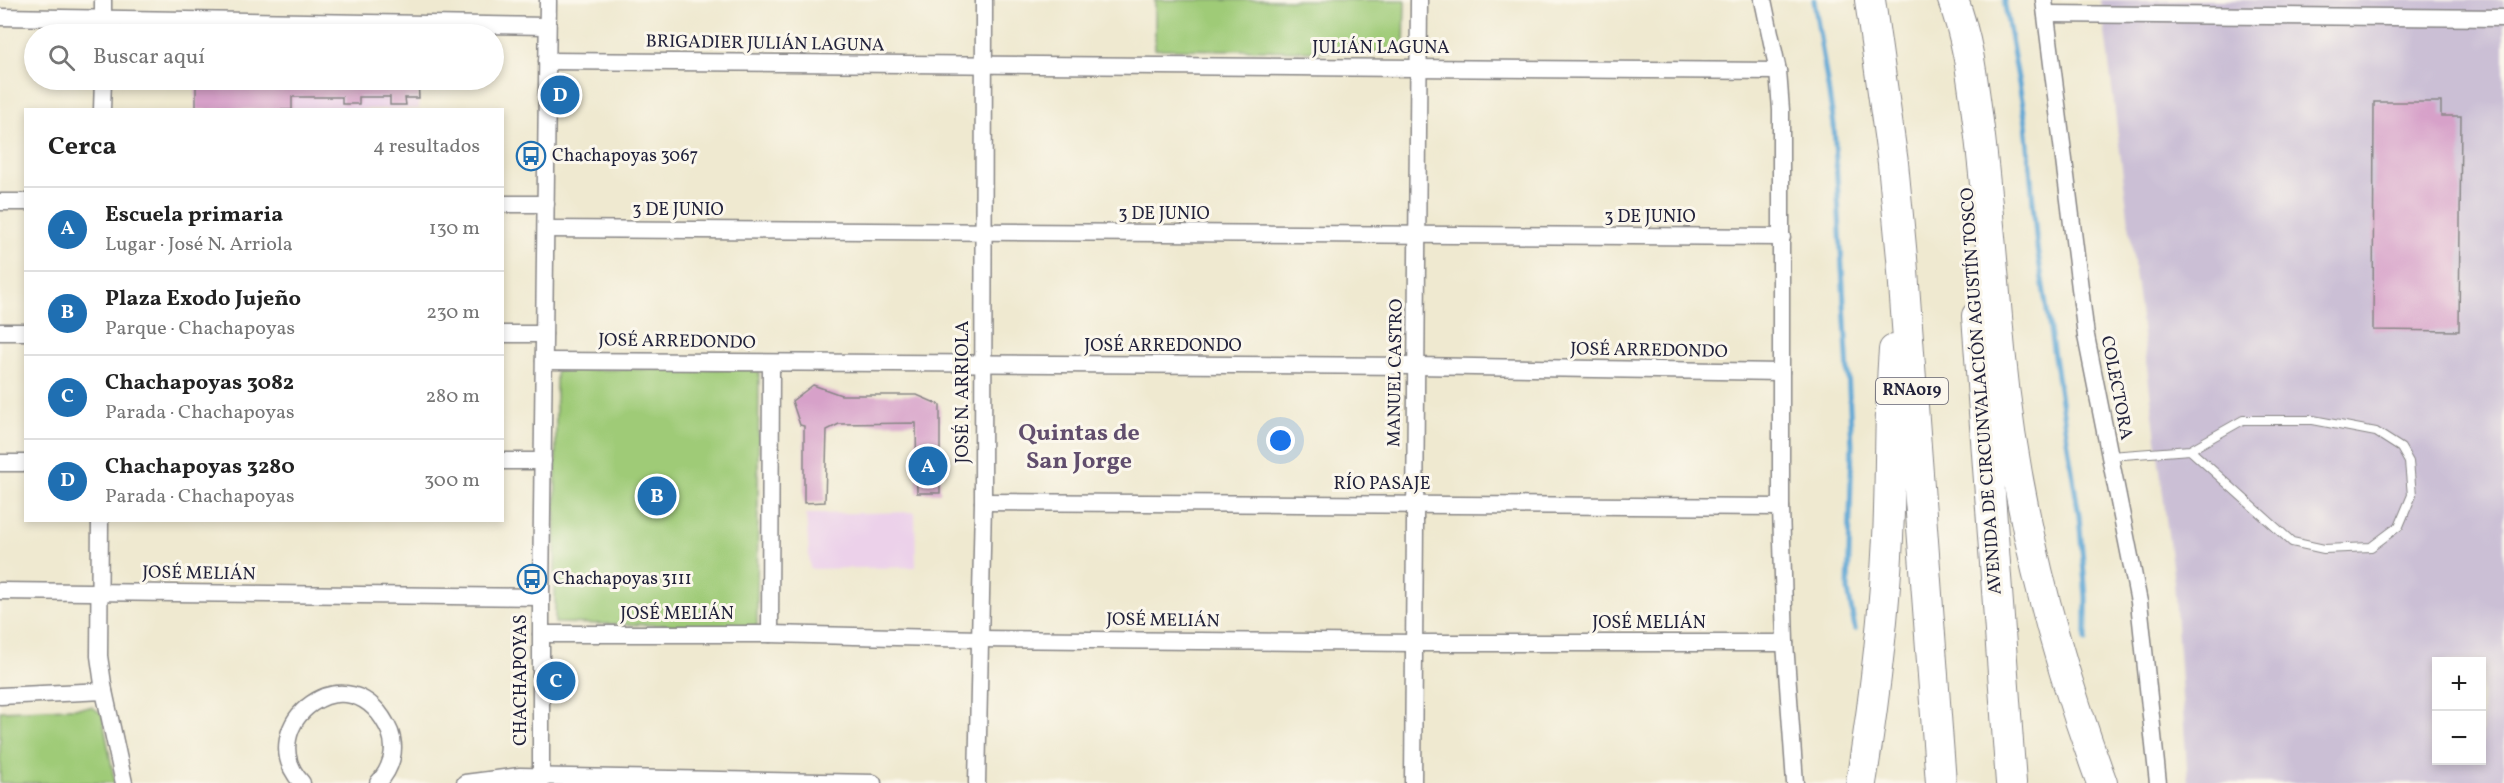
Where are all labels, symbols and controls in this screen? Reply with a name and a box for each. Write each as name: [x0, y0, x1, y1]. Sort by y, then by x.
search box: [24, 24, 504, 90]
street label: BRIGADIER JULIÁN LAGUNA: [645, 29, 885, 59]
street label: JULIÁN LAGUNA: [1312, 36, 1450, 61]
icon: search: [45, 41, 78, 74]
text: Buscar aquí: [93, 42, 205, 73]
pin: D: [540, 72, 580, 118]
text: Cerca: [48, 129, 117, 165]
text: 4 resultados: [373, 133, 480, 161]
bus stop icon: Chachapoyas 3067: [515, 140, 547, 172]
place label: Chachapoyas 3067: [552, 144, 698, 169]
street label: AVENIDA DE CIRCUNVALACIÓN AGUSTÍN TOSCO: [1955, 187, 2009, 595]
street label: 3 DE JUNIO: [632, 198, 724, 223]
text: Escuela primaria: [105, 200, 283, 231]
street label: 3 DE JUNIO: [1118, 202, 1210, 227]
street label: 3 DE JUNIO: [1604, 205, 1696, 230]
text: A: [60, 215, 75, 243]
text: 130 m: [429, 215, 480, 243]
text: Lugar · José N. Arriola: [105, 231, 293, 259]
text: Plaza Exodo Jujeño: [105, 284, 301, 315]
text: B: [61, 299, 74, 327]
text: 230 m: [426, 299, 480, 327]
street label: MANUEL CASTRO: [1382, 299, 1410, 447]
text: Parque · Chachapoyas: [105, 315, 295, 343]
street label: JOSÉ N. ARRIOLA: [951, 320, 976, 463]
street label: JOSÉ ARREDONDO: [598, 328, 756, 356]
street label: JOSÉ ARREDONDO: [1084, 334, 1242, 359]
street label: COLECTORA: [2094, 334, 2138, 443]
street label: JOSÉ ARREDONDO: [1570, 337, 1728, 365]
text: Chachapoyas 3082: [105, 368, 294, 399]
road number: RNA019: [1876, 378, 1948, 404]
text: C: [61, 383, 74, 411]
text: 280 m: [425, 383, 480, 411]
text: Parada · Chachapoyas: [105, 399, 295, 427]
district label: Quintas de San Jorge: [1018, 417, 1140, 479]
your location: [1266, 426, 1295, 455]
pin: A: [908, 444, 948, 488]
text: Chachapoyas 3280: [105, 452, 295, 483]
text: D: [60, 467, 75, 495]
text: 300 m: [424, 467, 480, 495]
street label: RÍO PASAJE: [1333, 472, 1431, 497]
pin: B: [638, 474, 676, 518]
text: Parada · Chachapoyas: [105, 483, 295, 511]
street label: JOSÉ MELIÁN: [142, 561, 256, 587]
bus stop icon: Chachapoyas 3111: [516, 563, 548, 595]
place label: Chachapoyas 3111: [553, 567, 692, 592]
street label: JOSÉ MELIÁN: [620, 602, 734, 627]
street label: JOSÉ MELIÁN: [1106, 608, 1220, 634]
street label: JOSÉ MELIÁN: [1592, 611, 1706, 636]
street label: CHACHAPOYAS: [509, 614, 534, 746]
map controls: [2432, 657, 2486, 765]
button: +: [2432, 657, 2486, 711]
pin: C: [536, 658, 576, 704]
button: −: [2432, 711, 2486, 765]

